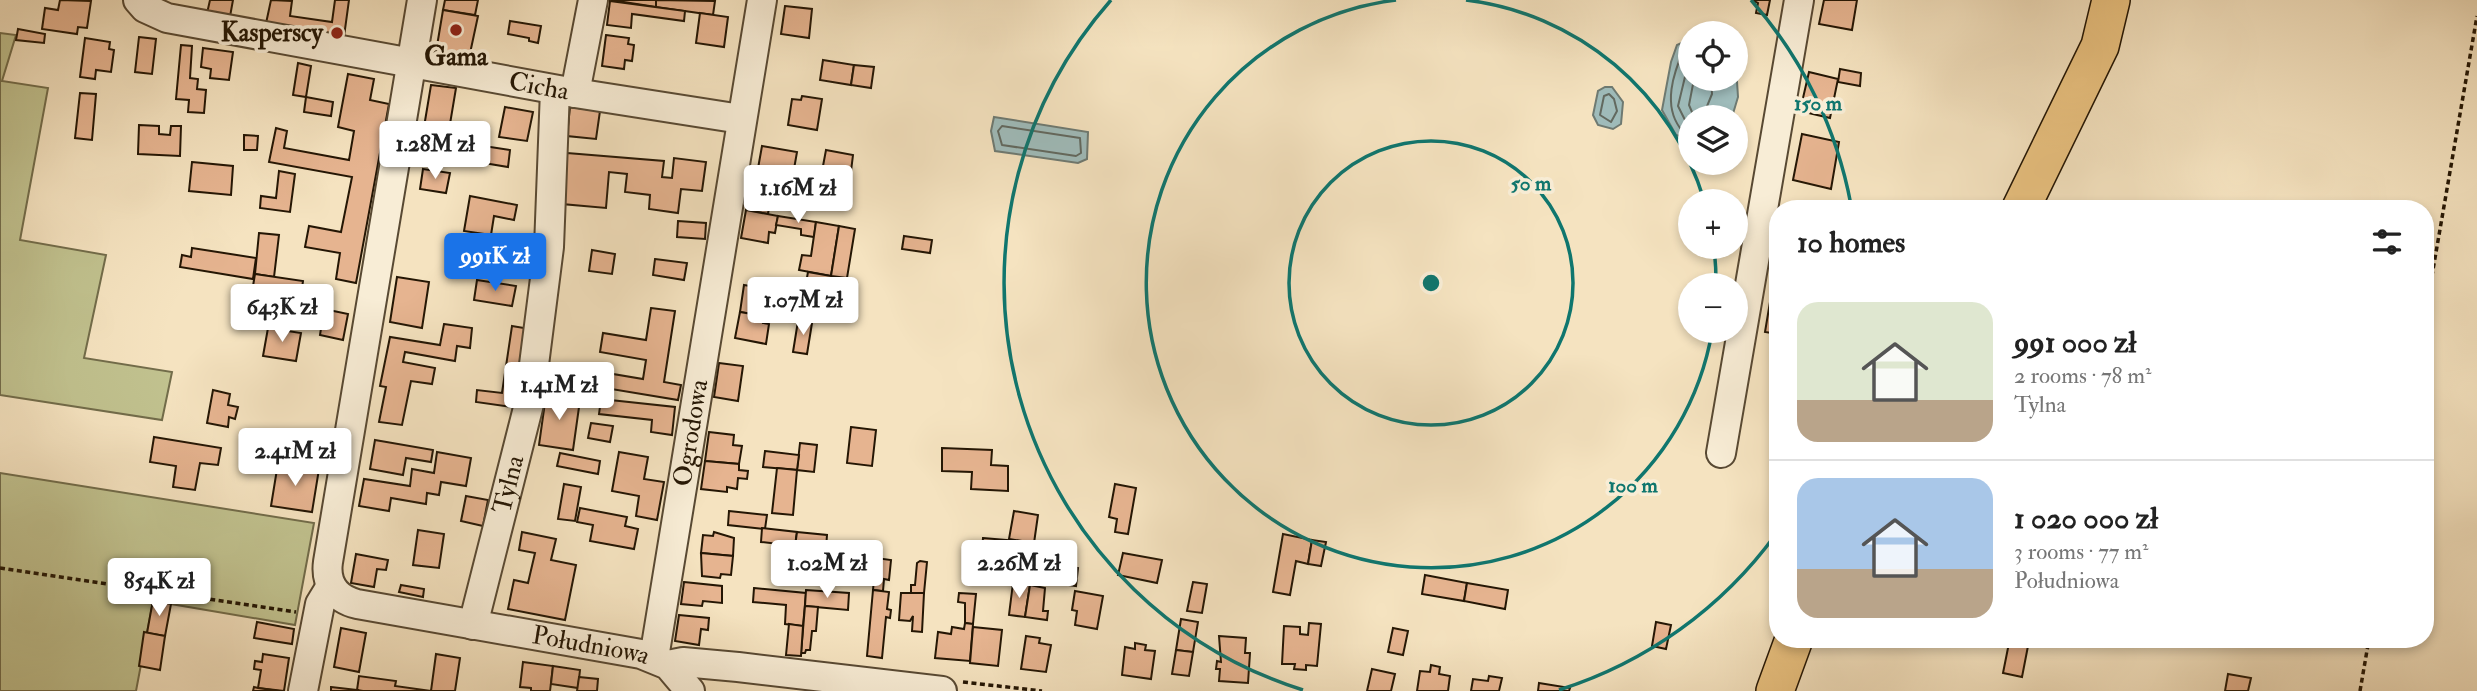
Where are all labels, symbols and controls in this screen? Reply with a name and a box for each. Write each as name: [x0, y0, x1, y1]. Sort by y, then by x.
place label: Kasperscy: [221, 17, 325, 50]
map controls: [1678, 21, 1748, 343]
button: locate: [1678, 21, 1748, 91]
marker: Gama: [448, 22, 464, 38]
marker: Kasperscy: [329, 25, 345, 41]
place label: Gama: [424, 41, 489, 73]
street label: Cicha: [506, 65, 572, 108]
text: 150 m: [1794, 90, 1843, 117]
button: layers: [1678, 105, 1748, 175]
pin: 1.28M zł: [363, 122, 507, 181]
text: 1.28M zł: [395, 129, 475, 158]
pin: 1.16M zł: [726, 166, 870, 225]
text: 50 m: [1511, 170, 1552, 197]
text: 1.16M zł: [760, 173, 836, 202]
button: +: [1678, 189, 1748, 259]
icon: filters: [2368, 223, 2406, 261]
text: 10 homes: [1797, 224, 1905, 261]
pin: 991K zł: [430, 233, 560, 293]
text: 991K zł: [460, 241, 530, 270]
centre of rings: [1419, 271, 1443, 295]
button: −: [1678, 273, 1748, 343]
pin: 1.07M zł: [731, 278, 875, 337]
pin: 643K zł: [217, 284, 347, 344]
text: 1.07M zł: [763, 285, 843, 314]
text: 643K zł: [247, 292, 317, 321]
text: 991 000 zł: [2014, 324, 2136, 361]
icon: home: [1853, 330, 1937, 414]
text: 2 rooms · 78 m²: [2014, 361, 2152, 390]
pin: 1.41M zł: [487, 362, 631, 422]
text: 1.41M zł: [520, 370, 598, 399]
street label: Ogrodowa: [666, 377, 716, 489]
text: Tylna: [2014, 390, 2066, 419]
pin: 2.41M zł: [223, 428, 367, 488]
text: 2.41M zł: [254, 436, 336, 465]
street label: Tylna: [486, 452, 531, 517]
text: 100 m: [1608, 472, 1659, 499]
text: 1 020 000 zł: [2014, 500, 2158, 537]
icon: home: [1853, 506, 1937, 590]
text: 3 rooms · 77 m²: [2014, 537, 2149, 566]
pin: 1.02M zł: [755, 540, 899, 600]
pin: 2.26M zł: [947, 540, 1091, 600]
text: 1.02M zł: [787, 548, 867, 577]
text: 2.26M zł: [977, 548, 1061, 577]
pin: 854K zł: [94, 558, 224, 618]
text: 854K zł: [124, 566, 194, 595]
text: Południowa: [2014, 566, 2119, 595]
street label: Południowa: [530, 619, 655, 672]

